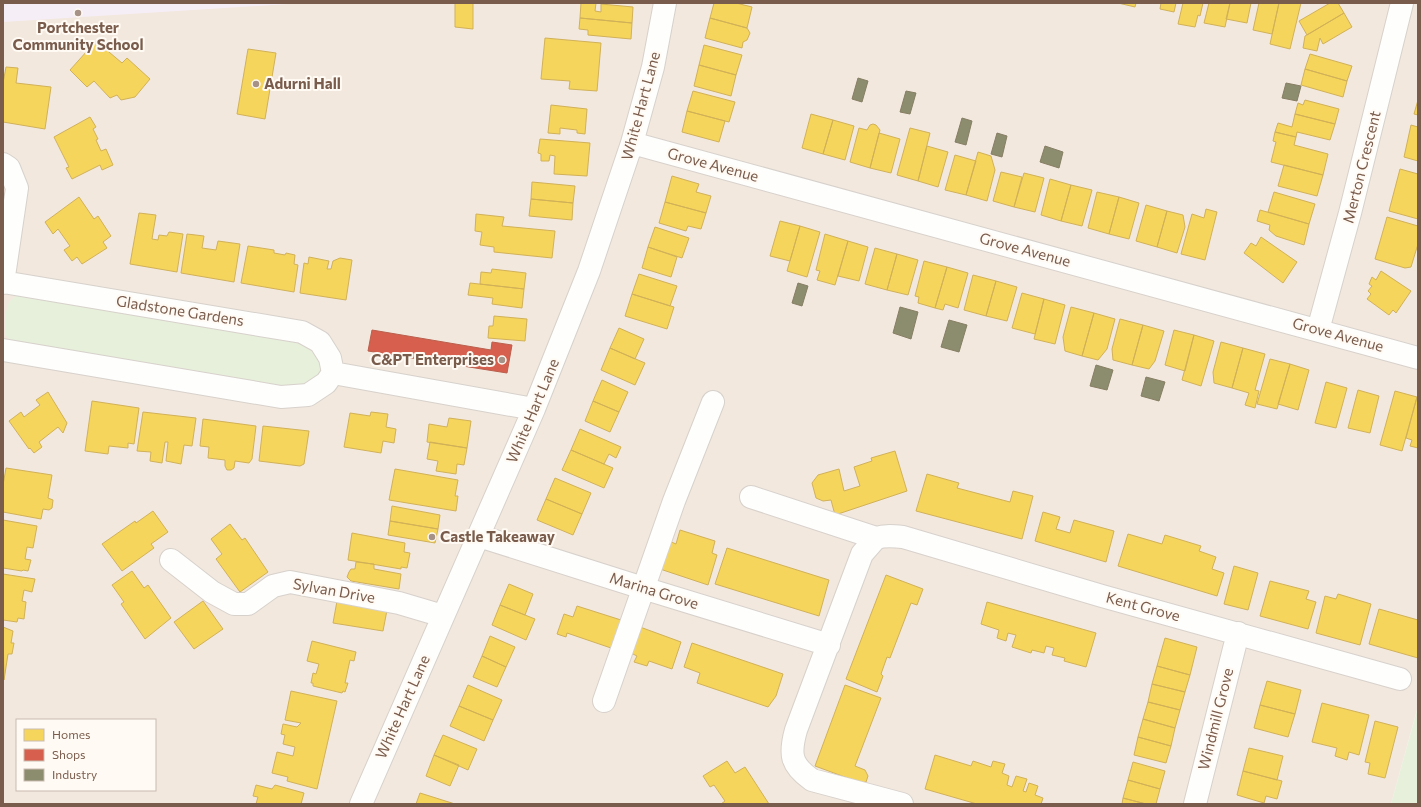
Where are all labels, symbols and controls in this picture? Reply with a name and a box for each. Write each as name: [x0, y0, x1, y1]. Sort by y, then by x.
marker: Portchester Community School: [73, 8, 83, 18]
place label: Portchester Community School: [12, 18, 144, 53]
street label: White Hart Lane: [617, 49, 663, 162]
place label: Adurni Hall: [264, 74, 341, 92]
marker: Adurni Hall: [251, 79, 261, 89]
street label: Merton Crescent: [1338, 109, 1384, 225]
street label: Grove Avenue: [666, 143, 761, 185]
street label: Grove Avenue: [978, 228, 1073, 270]
street label: Gladstone Gardens: [115, 291, 245, 329]
street label: Grove Avenue: [1291, 313, 1386, 355]
place label: C&PT Enterprises: [371, 350, 494, 368]
marker: C&PT Enterprises: [497, 355, 507, 365]
street label: White Hart Lane: [502, 356, 562, 466]
place label: Castle Takeaway: [440, 527, 556, 545]
marker: Castle Takeaway: [427, 532, 437, 542]
street label: Marina Grove: [608, 568, 701, 612]
street label: Sylvan Drive: [292, 574, 377, 606]
street label: Kent Grove: [1104, 588, 1182, 625]
street label: White Hart Lane: [371, 652, 433, 761]
street label: Windmill Grove: [1194, 666, 1236, 772]
legend: [16, 719, 156, 791]
text: Homes: [52, 727, 90, 741]
text: Shops: [52, 747, 86, 761]
text: Industry: [52, 767, 97, 781]

